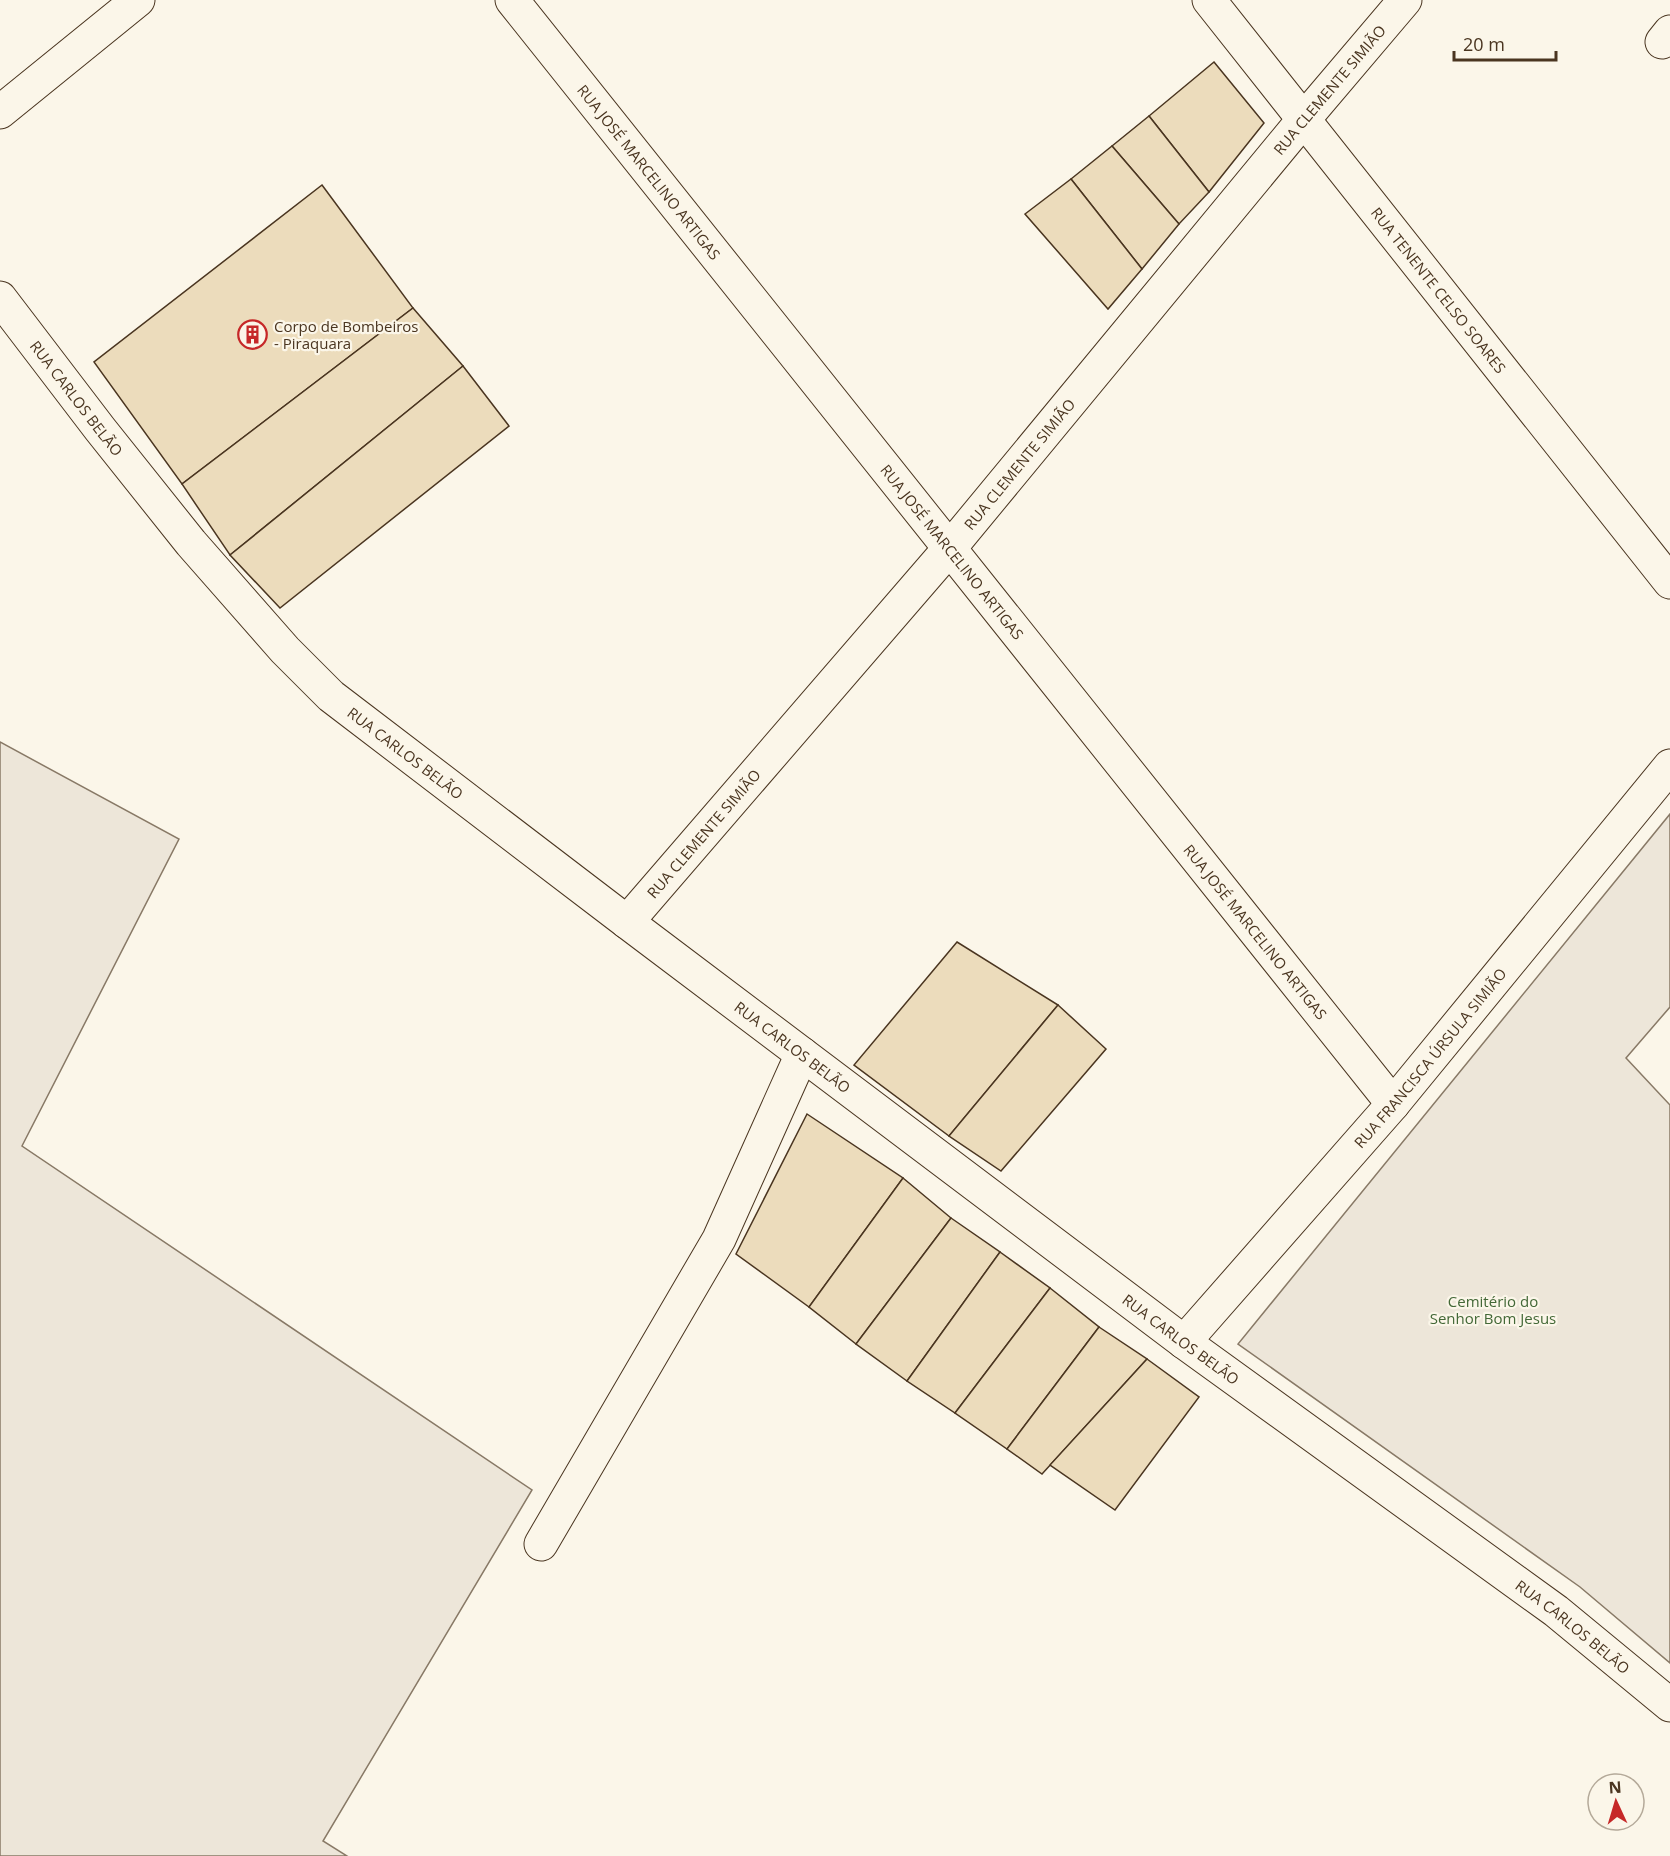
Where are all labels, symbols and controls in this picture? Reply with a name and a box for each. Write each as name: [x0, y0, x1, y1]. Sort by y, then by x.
street label: RUA CLEMENTE SIMIÃO: [1269, 20, 1390, 159]
scale bar: [1454, 24, 1556, 62]
text: 20 m: [1463, 32, 1505, 56]
street label: RUA JOSÉ MARCELINO ARTIGAS: [573, 80, 725, 264]
street label: RUA TENENTE CELSO SOARES: [1367, 203, 1511, 377]
place label: Corpo de Bombeiros - Piraquara: [274, 316, 419, 353]
building icon: Corpo de Bombeiros - Piraquara: [237, 319, 269, 351]
street label: RUA CARLOS BELÃO: [26, 336, 127, 460]
street label: RUA CLEMENTE SIMIÃO: [959, 394, 1079, 534]
street label: RUA JOSÉ MARCELINO ARTIGAS: [876, 460, 1028, 644]
street label: RUA CARLOS BELÃO: [344, 702, 468, 804]
street label: RUA CLEMENTE SIMIÃO: [642, 765, 765, 902]
street label: RUA JOSÉ MARCELINO ARTIGAS: [1179, 840, 1332, 1023]
street label: RUA FRANCISCA ÚRSULA SIMIÃO: [1349, 964, 1511, 1152]
street label: RUA CARLOS BELÃO: [730, 997, 855, 1097]
street label: RUA CARLOS BELÃO: [1119, 1289, 1243, 1389]
park label: Cemitério do Senhor Bom Jesus: [1430, 1291, 1556, 1328]
street label: RUA CARLOS BELÃO: [1512, 1575, 1634, 1678]
north arrow: [1586, 1772, 1646, 1832]
text: N: [1608, 1776, 1622, 1798]

